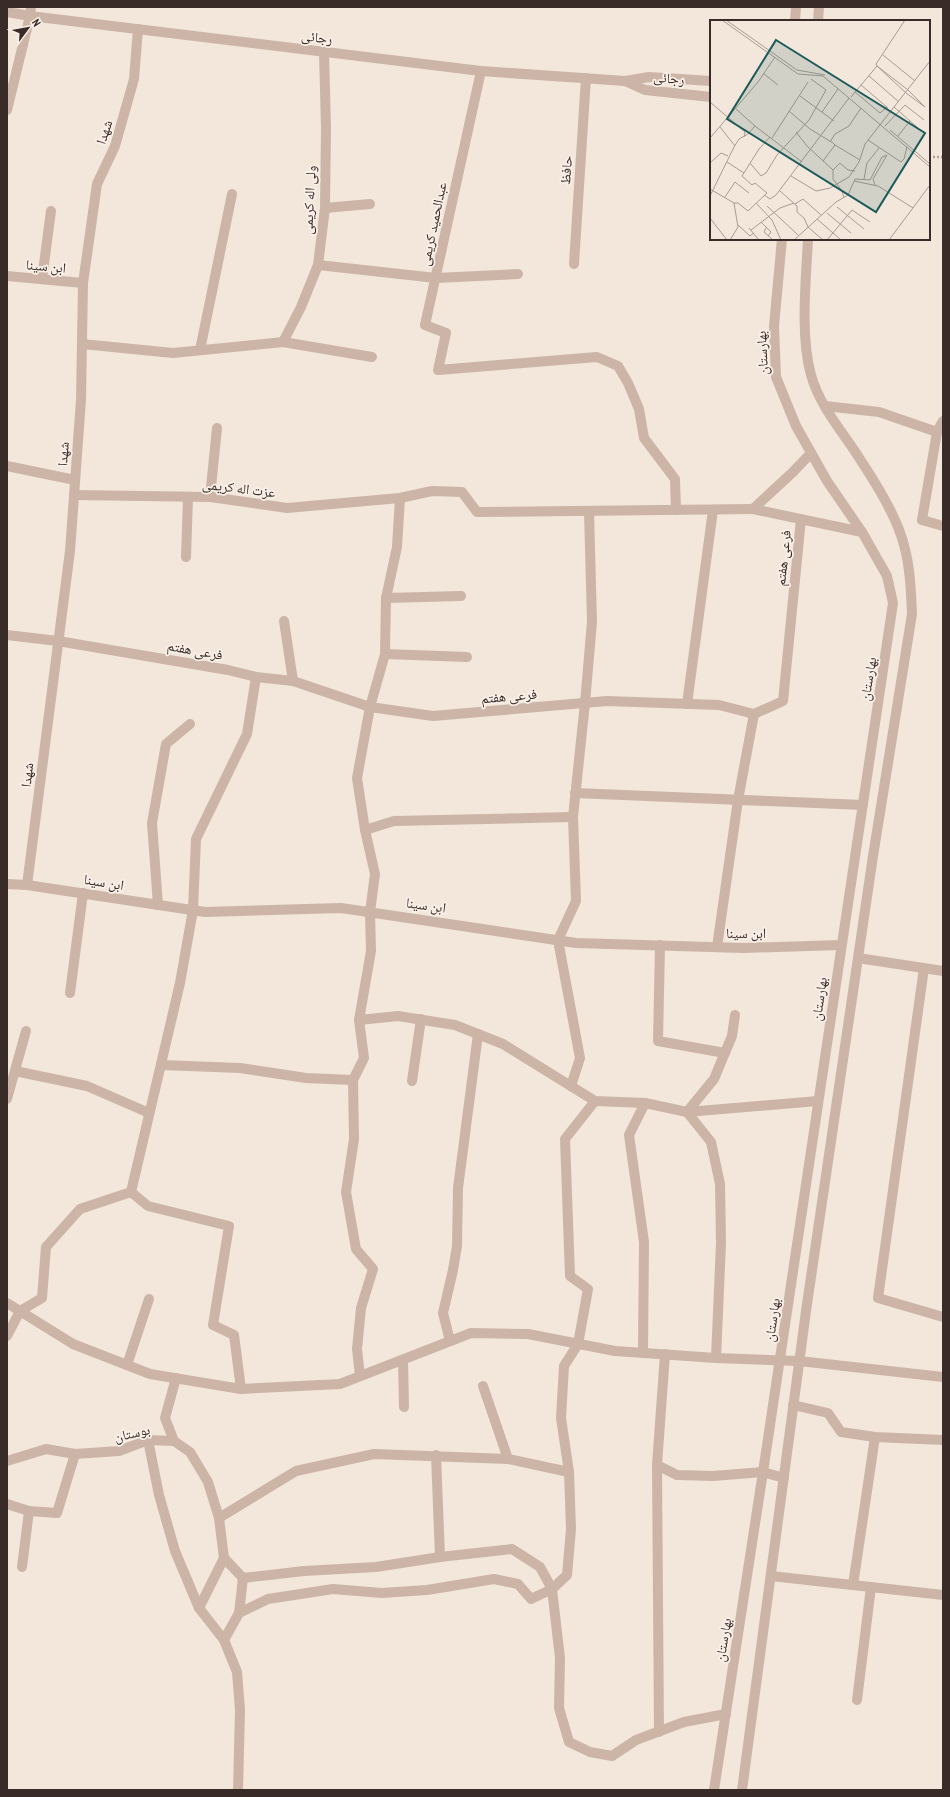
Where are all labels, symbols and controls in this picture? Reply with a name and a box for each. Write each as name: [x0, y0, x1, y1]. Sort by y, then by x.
north arrow: [8, 8, 48, 48]
text: N: [29, 16, 44, 29]
inset map: [710, 20, 930, 240]
street label: رجائی: [300, 26, 334, 48]
street label: رجائی: [652, 67, 686, 89]
street label: شهدا: [92, 118, 116, 146]
street label: حافظ: [556, 155, 576, 185]
street label: ولی اله کریمی: [298, 165, 320, 235]
street label: عبدالحمید کریمی: [415, 180, 451, 268]
street label: ابن سینا: [25, 255, 67, 277]
street label: بهارستان: [752, 330, 772, 376]
street label: شهدا: [53, 441, 73, 467]
street label: عزت اله کریمی: [201, 475, 277, 501]
street label: فرعی هفتم: [771, 529, 796, 587]
street label: فرعی هفتم: [166, 636, 224, 665]
street label: بهارستان: [856, 656, 880, 702]
street label: فرعی هفتم: [480, 685, 538, 708]
street label: شهدا: [17, 762, 37, 788]
street label: ابن سینا: [83, 870, 125, 894]
street label: ابن سینا: [405, 893, 447, 917]
street label: ابن سینا: [726, 924, 766, 942]
street label: بهارستان: [807, 976, 831, 1022]
street label: بهارستان: [760, 1297, 784, 1343]
street label: بوستان: [112, 1420, 152, 1446]
street label: بهارستان: [711, 1617, 735, 1663]

